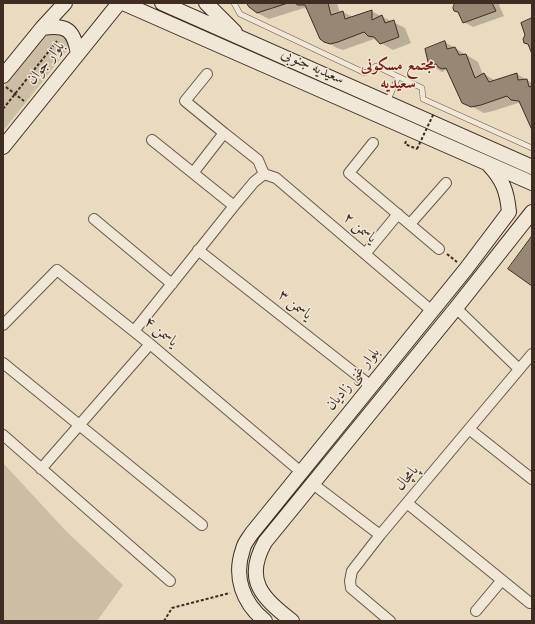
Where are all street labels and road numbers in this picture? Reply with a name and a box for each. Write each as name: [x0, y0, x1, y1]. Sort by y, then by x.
street label: بلوار جوان: [24, 39, 70, 89]
street label: سعیدیه جنوبی: [278, 46, 346, 90]
street label: یاسمن ۲: [339, 210, 379, 248]
street label: یاسمن ۳: [274, 287, 314, 325]
street label: یاسمن ۴: [140, 314, 180, 352]
street label: بلوار غنی زادیان: [323, 345, 385, 415]
street label: پامچال: [392, 463, 424, 495]

